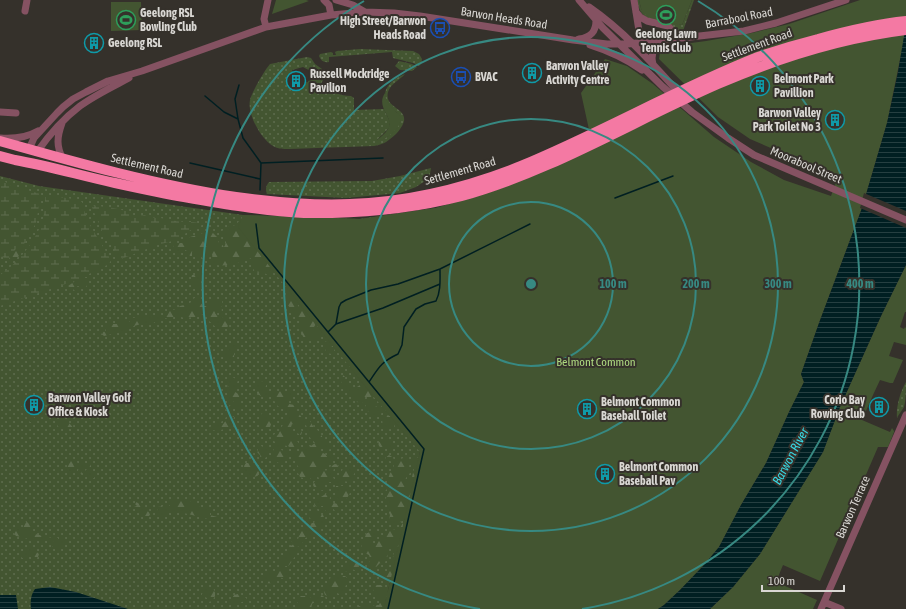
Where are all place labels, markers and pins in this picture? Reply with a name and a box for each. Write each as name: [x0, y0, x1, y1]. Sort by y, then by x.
sports icon: Geelong Lawn Tennis Club: [655, 4, 677, 26]
place label: Geelong RSL Bowling Club: [140, 6, 197, 34]
sports icon: Geelong RSL Bowling Club: [115, 9, 137, 31]
place label: High Street/Barwon Heads Road: [340, 14, 426, 42]
bus stop icon: High Street/Barwon Heads Road: [429, 17, 451, 39]
place label: Geelong Lawn Tennis Club: [635, 27, 697, 55]
building icon: Geelong RSL: [83, 32, 105, 54]
place label: Geelong RSL: [108, 36, 163, 50]
place label: Barwon Valley Activity Centre: [545, 59, 610, 87]
building icon: Barwon Valley Activity Centre: [521, 62, 543, 84]
bus stop icon: BVAC: [450, 66, 472, 88]
place label: Russell Mockridge Pavilion: [310, 67, 390, 95]
building icon: Russell Mockridge Pavilion: [285, 70, 307, 92]
place label: BVAC: [475, 70, 498, 84]
place label: Belmont Park Pavillion: [774, 72, 834, 100]
building icon: Belmont Park Pavillion: [749, 75, 771, 97]
place label: Barwon Valley Park Toilet No 3: [753, 106, 821, 134]
building icon: Barwon Valley Park Toilet No 3: [824, 109, 846, 131]
centre of rings: [524, 277, 538, 291]
place label: Barwon Valley Golf Office & Kiosk: [48, 391, 131, 419]
place label: Corio Bay Rowing Club: [811, 393, 865, 421]
building icon: Barwon Valley Golf Office & Kiosk: [23, 394, 45, 416]
place label: Belmont Common Baseball Toilet: [601, 395, 680, 423]
building icon: Corio Bay Rowing Club: [868, 396, 890, 418]
building icon: Belmont Common Baseball Toilet: [576, 398, 598, 420]
place label: Belmont Common Baseball Pav: [619, 460, 698, 488]
building icon: Belmont Common Baseball Pav: [594, 463, 616, 485]

